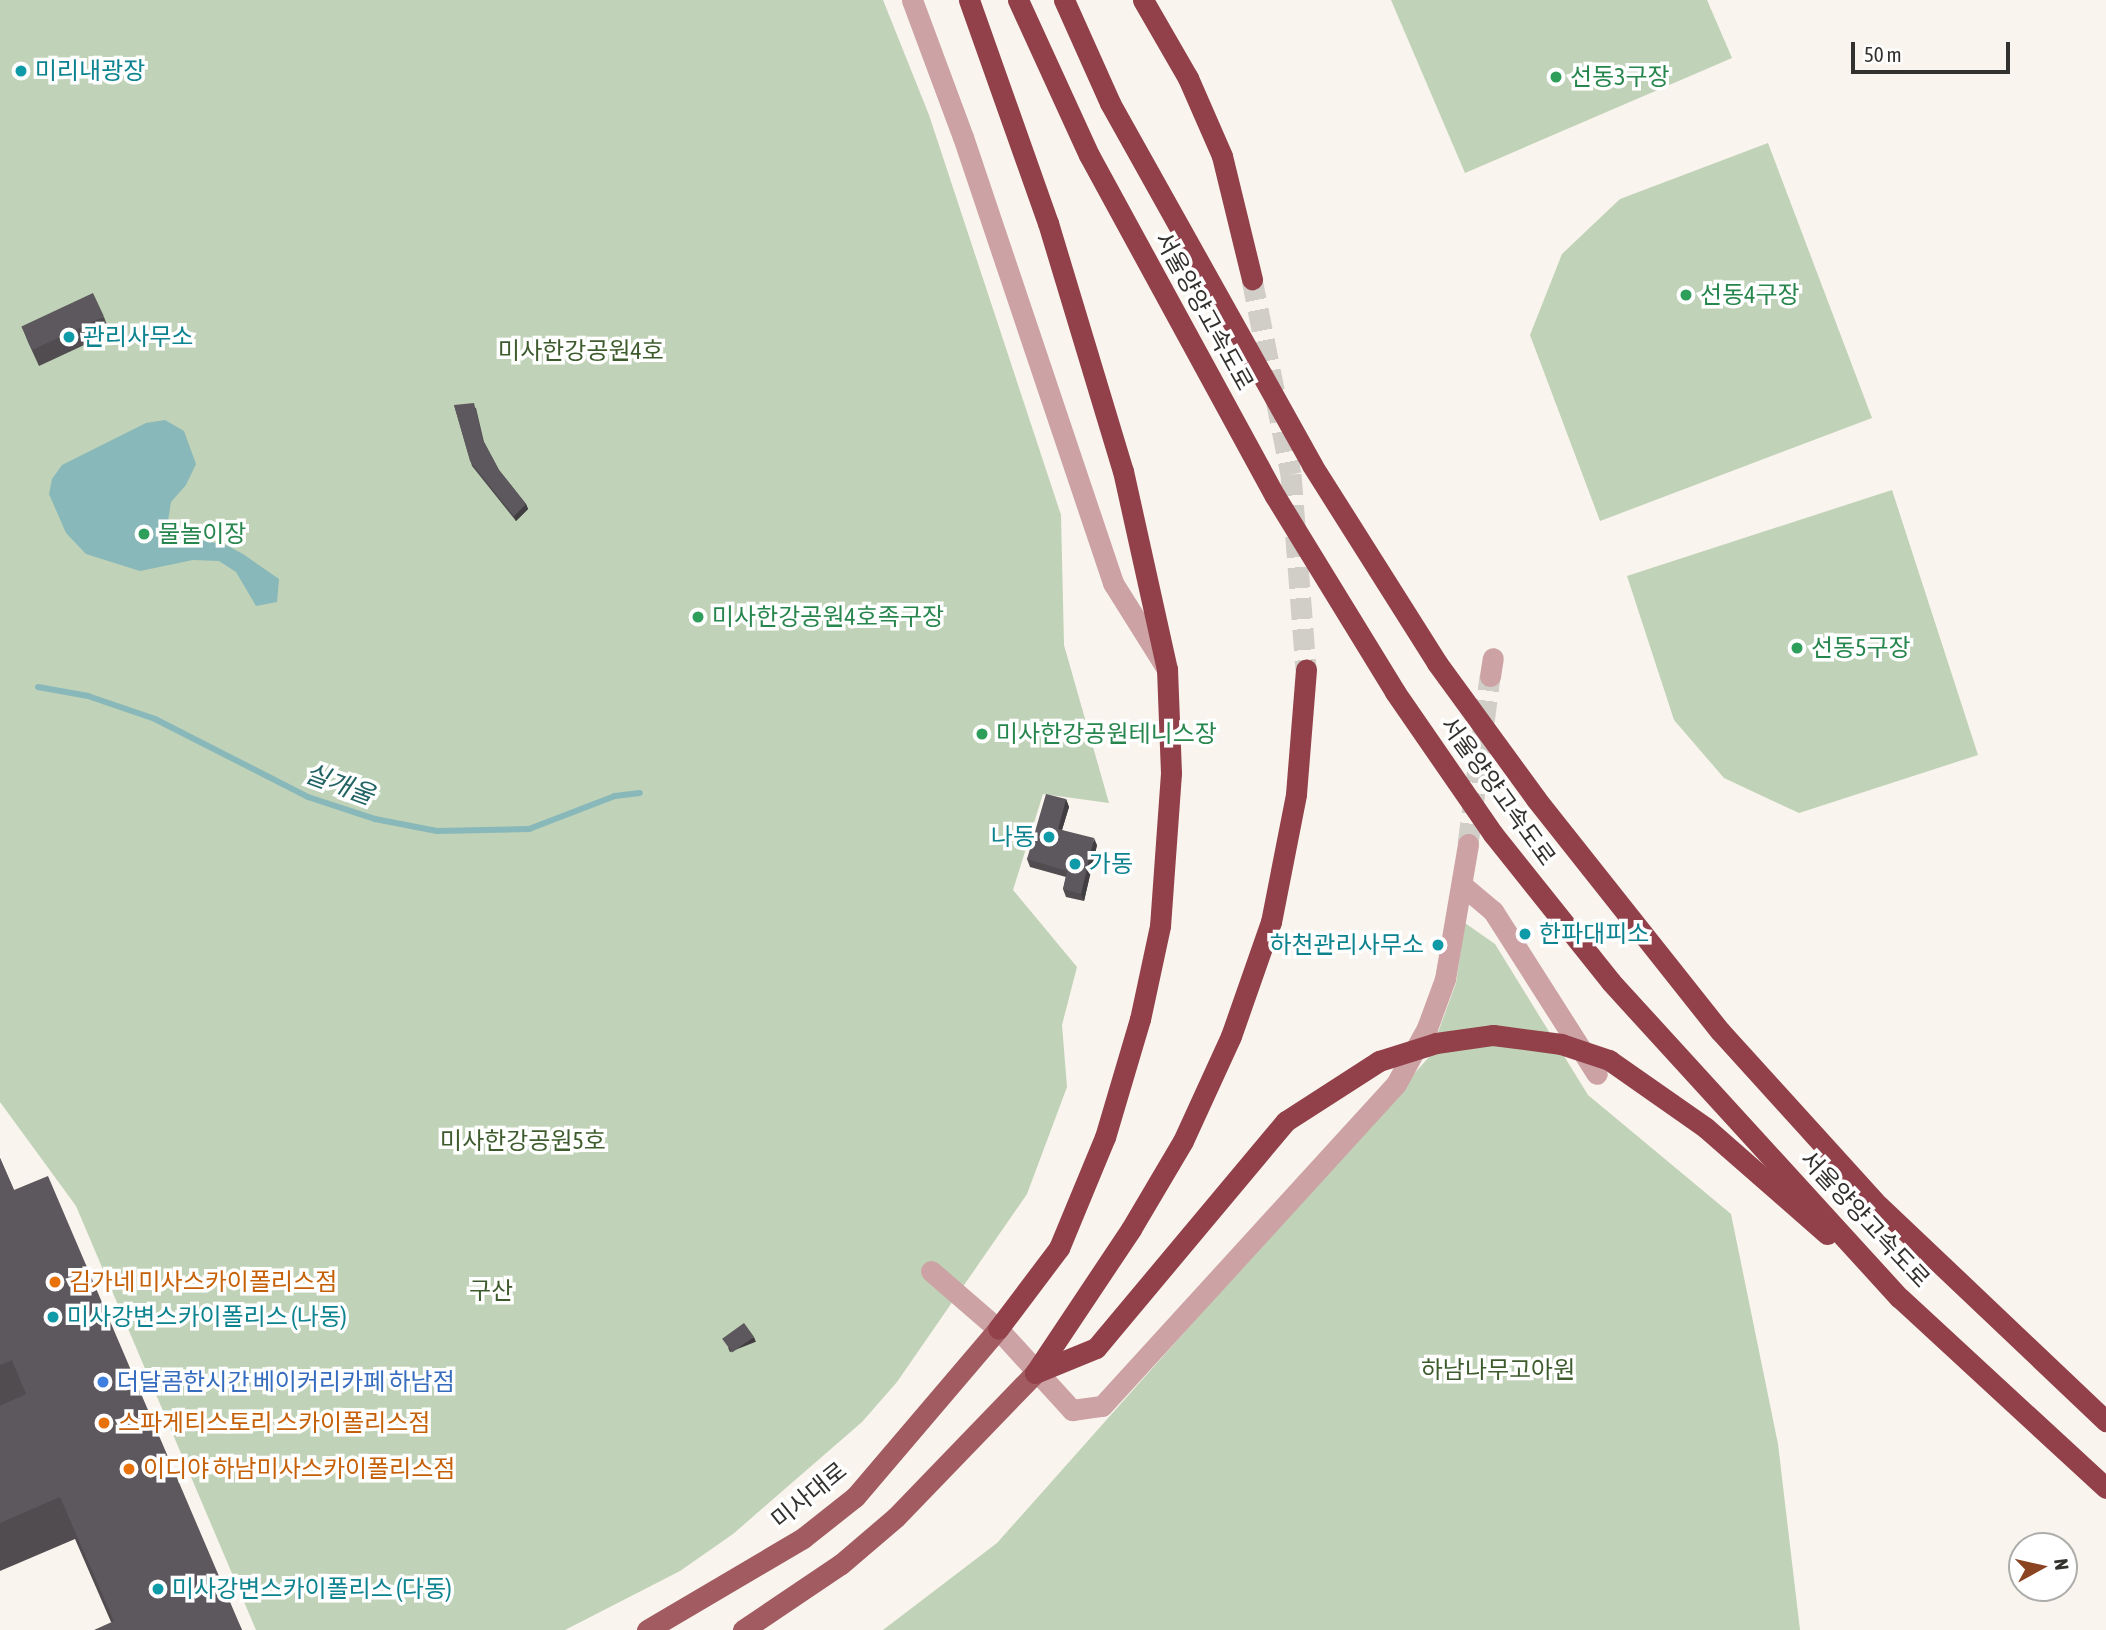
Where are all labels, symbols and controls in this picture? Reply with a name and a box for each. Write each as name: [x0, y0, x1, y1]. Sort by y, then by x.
scale bar: [1854, 28, 2013, 72]
text: 50 m: [1864, 42, 1902, 66]
place label: 미리내광장: [35, 57, 145, 85]
marker: 미리내광장: [13, 63, 29, 79]
place label: 선동3구장: [1570, 63, 1670, 91]
marker: 선동3구장: [1548, 69, 1564, 85]
street label: 서울양양고속도로: [1149, 227, 1259, 395]
place label: 선동4구장: [1700, 281, 1800, 309]
marker: 선동4구장: [1678, 287, 1694, 303]
place label: 관리사무소: [83, 323, 193, 351]
marker: 관리사무소: [61, 329, 77, 345]
park label: 미사한강공원4호: [498, 337, 664, 365]
place label: 물놀이장: [158, 520, 246, 548]
marker: 물놀이장: [136, 526, 152, 542]
place label: 미사한강공원4호족구장: [712, 603, 944, 631]
marker: 미사한강공원4호족구장: [690, 609, 706, 625]
place label: 선동5구장: [1811, 634, 1911, 662]
marker: 선동5구장: [1789, 640, 1805, 656]
street label: 서울양양고속도로: [1434, 711, 1562, 871]
place label: 미사한강공원테니스장: [996, 720, 1217, 748]
marker: 미사한강공원테니스장: [974, 726, 990, 742]
water label: 실개울: [300, 758, 378, 812]
place label: 나동: [991, 823, 1035, 851]
marker: 나동: [1041, 829, 1057, 845]
place label: 가동: [1089, 850, 1133, 878]
marker: 가동: [1067, 856, 1083, 872]
place label: 한파대피소: [1539, 920, 1649, 948]
marker: 한파대피소: [1517, 926, 1533, 942]
place label: 하천관리사무소: [1269, 931, 1424, 959]
marker: 하천관리사무소: [1430, 937, 1446, 953]
park label: 미사한강공원5호: [440, 1127, 606, 1155]
street label: 서울양양고속도로: [1794, 1145, 1936, 1293]
place label: 김가네 미사스카이폴리스점: [69, 1268, 337, 1296]
marker: 김가네 미사스카이폴리스점: [47, 1274, 63, 1290]
park label: 구산: [469, 1277, 513, 1305]
place label: 미사강변스카이폴리스 (나동): [67, 1303, 347, 1331]
marker: 미사강변스카이폴리스 (나동): [45, 1309, 61, 1325]
park label: 하남나무고아원: [1421, 1356, 1575, 1384]
place label: 더달콤한시간 베이커리카페 하남점: [117, 1368, 455, 1396]
marker: 더달콤한시간 베이커리카페 하남점: [95, 1374, 111, 1390]
place label: 스파게티스토리 스카이폴리스점: [118, 1409, 430, 1437]
marker: 스파게티스토리 스카이폴리스점: [96, 1415, 112, 1431]
place label: 이디야 하남미사스카이폴리스점: [143, 1455, 455, 1483]
street label: 미사대로: [766, 1456, 852, 1534]
marker: 이디야 하남미사스카이폴리스점: [121, 1461, 137, 1477]
north arrow: [2008, 1532, 2078, 1602]
text: N: [2050, 1557, 2073, 1571]
place label: 미사강변스카이폴리스 (다동): [172, 1575, 452, 1603]
marker: 미사강변스카이폴리스 (다동): [150, 1581, 166, 1597]

